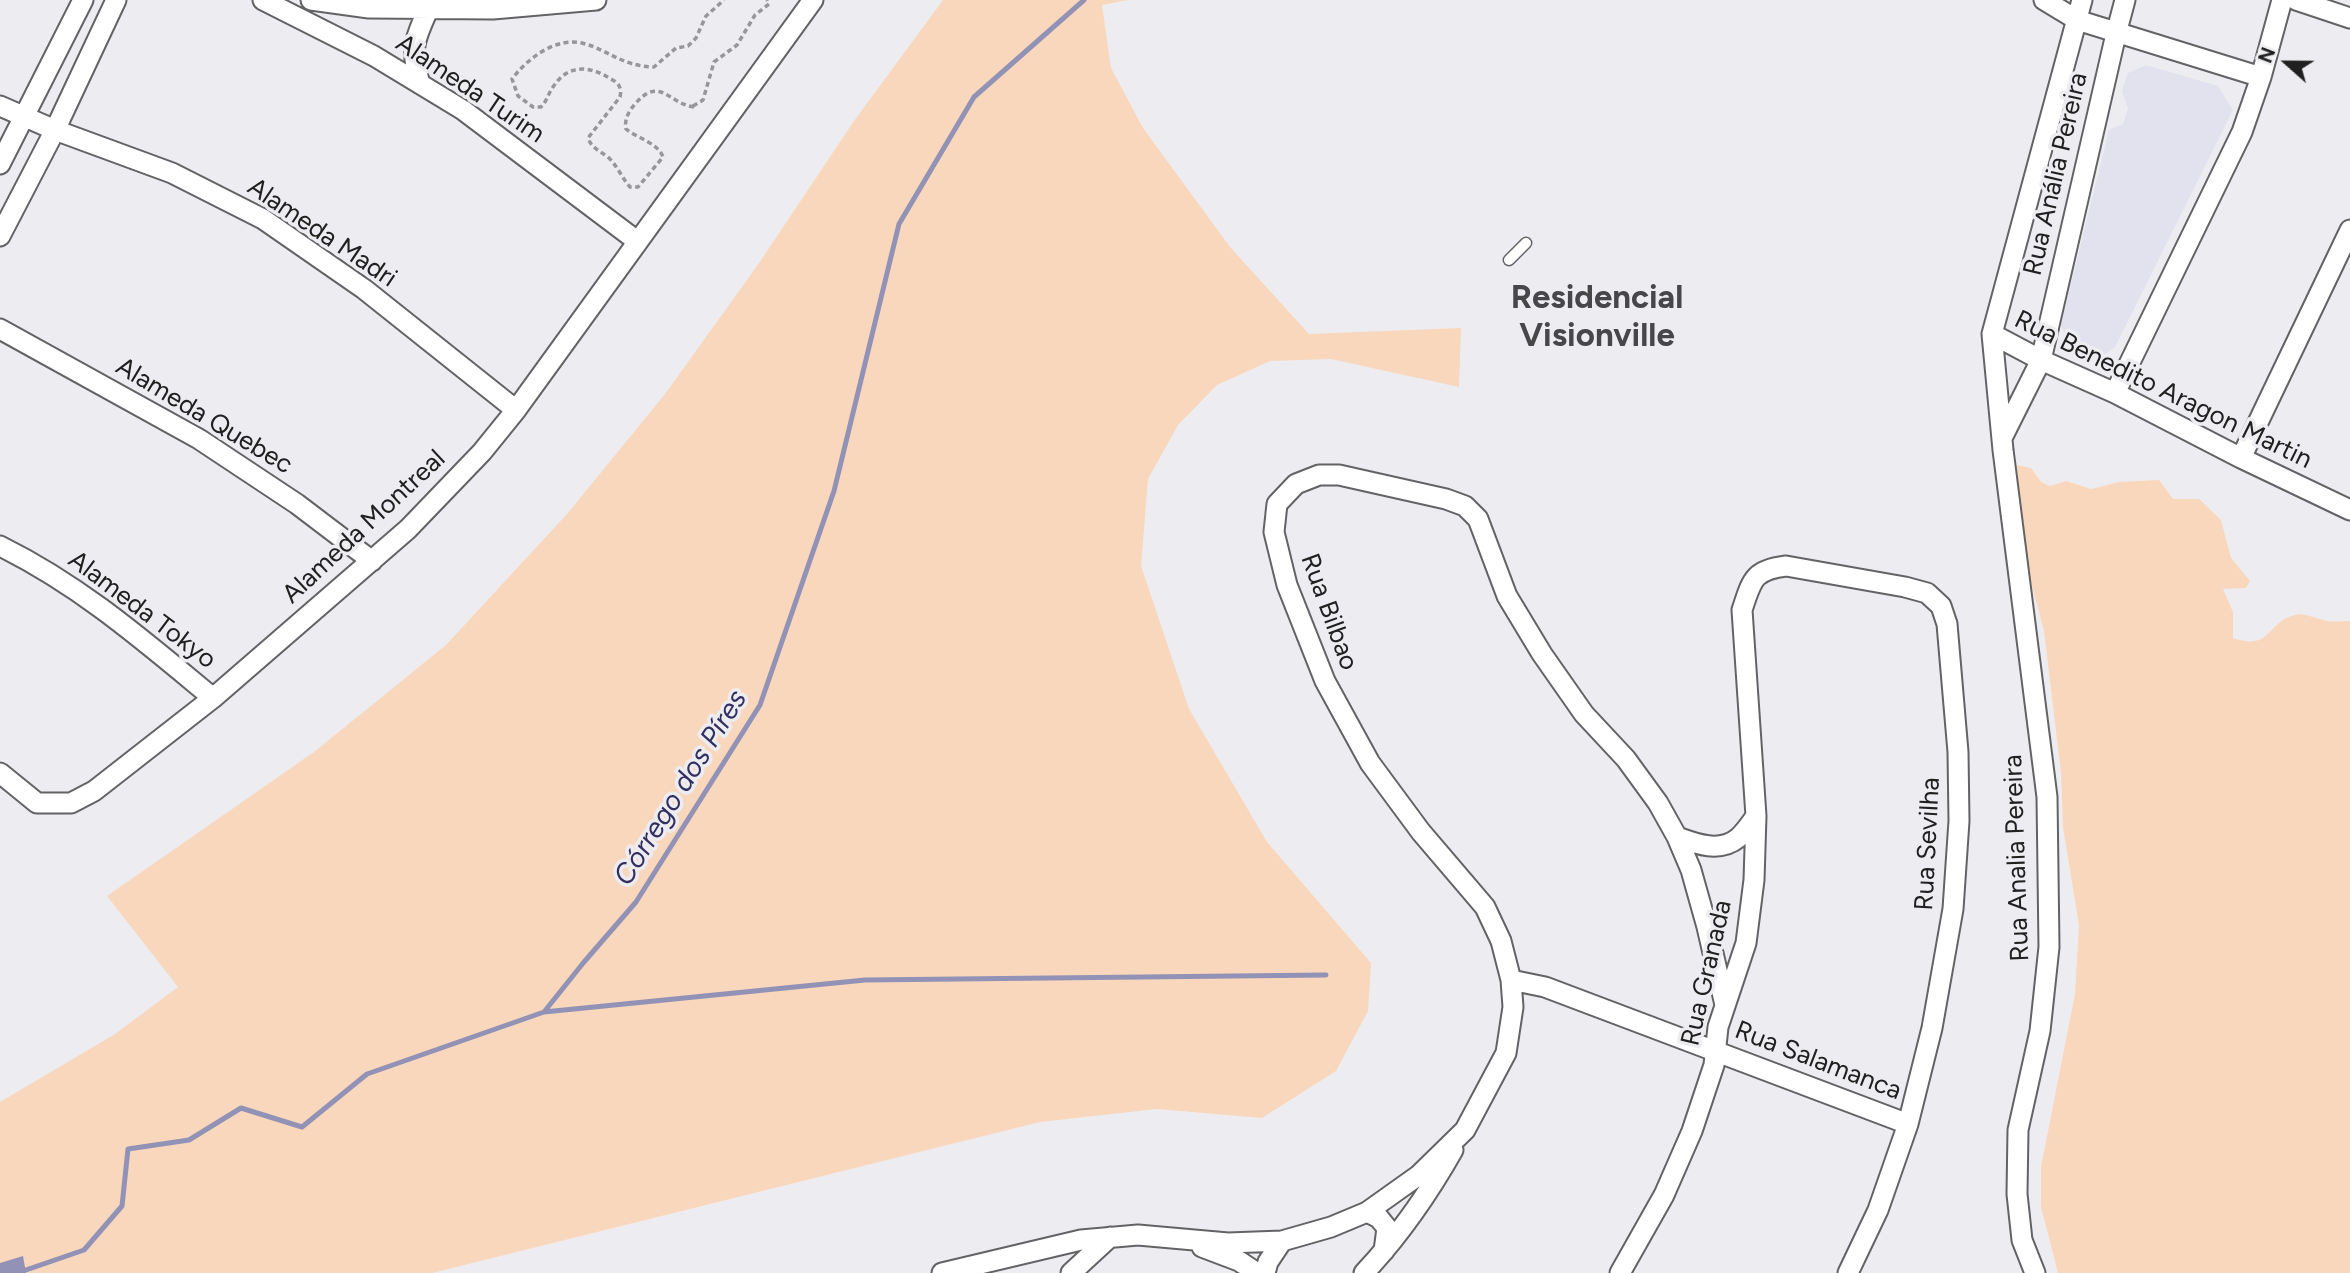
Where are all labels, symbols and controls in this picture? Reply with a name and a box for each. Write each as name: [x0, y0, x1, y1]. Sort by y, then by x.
street label: Alameda Turim: [390, 28, 550, 150]
north arrow: [2252, 28, 2322, 98]
text: N: [2254, 44, 2280, 66]
street label: Rua Anália Pereira: [2017, 69, 2095, 279]
street label: Alameda Madri: [242, 172, 402, 294]
district label: Residencial Visionville: [1511, 278, 1683, 356]
street label: Rua Benedito Aragon Martin: [2009, 304, 2317, 476]
street label: Alameda Quebec: [110, 351, 298, 481]
street label: Alameda Montreal: [276, 444, 452, 610]
street label: Alameda Tokyo: [62, 544, 222, 676]
street label: Rua Bilbao: [1294, 549, 1364, 675]
water label: Córrego dos Píres: [607, 684, 755, 892]
street label: Rua Analia Pereira: [1998, 754, 2036, 962]
street label: Rua Sevilha: [1909, 777, 1947, 911]
street label: Rua Granada: [1675, 897, 1739, 1049]
street label: Rua Salamanca: [1730, 1015, 1906, 1107]

